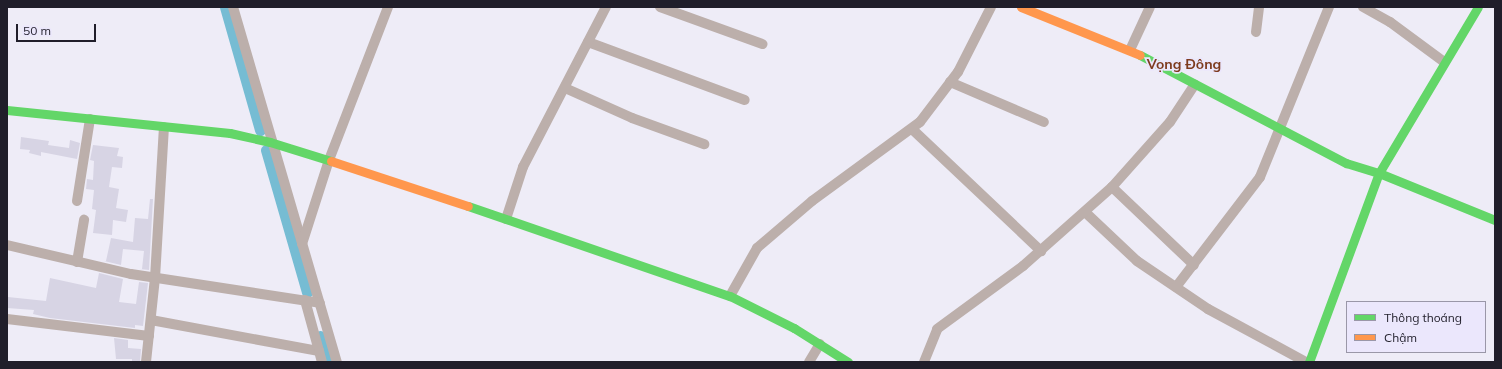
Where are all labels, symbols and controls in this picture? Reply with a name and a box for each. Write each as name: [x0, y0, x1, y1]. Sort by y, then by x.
scale bar: [18, 16, 98, 42]
text: 50 m: [23, 23, 51, 38]
district label: Vọng Đông: [1147, 56, 1221, 72]
legend: [1346, 301, 1486, 353]
text: Thông thoáng: [1384, 310, 1462, 325]
text: Chậm: [1384, 330, 1417, 345]

